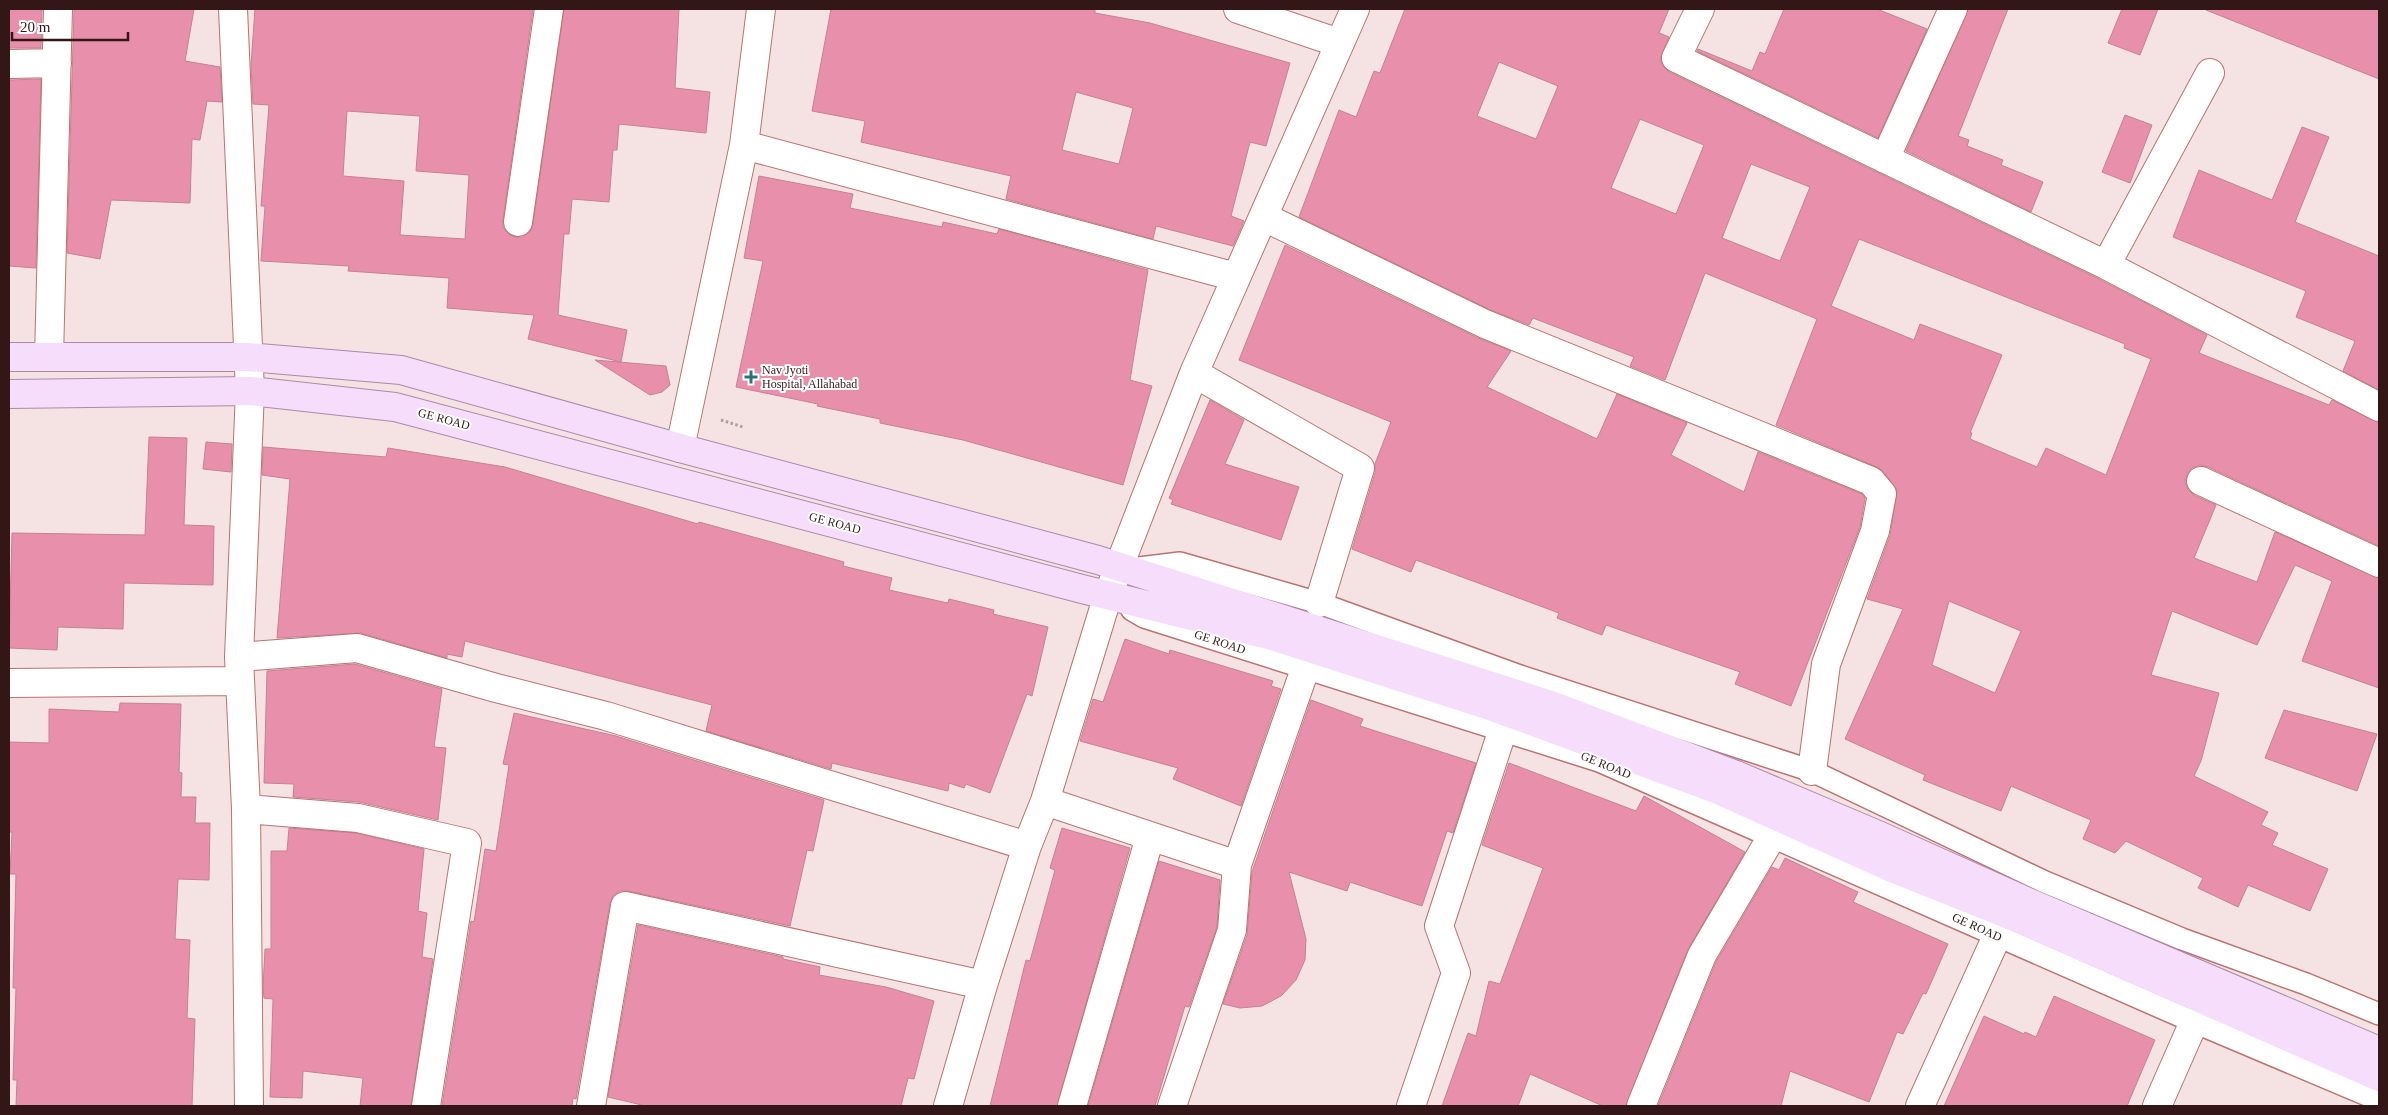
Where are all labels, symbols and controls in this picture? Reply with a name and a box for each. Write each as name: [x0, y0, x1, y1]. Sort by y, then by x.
scale bar: [12, 10, 129, 42]
text: 20 m: [20, 19, 51, 35]
place label: Nav Jyoti Hospital, Allahabad: [762, 363, 857, 391]
marker: Nav Jyoti Hospital, Allahabad: [744, 370, 758, 384]
street label: GE ROAD: [417, 405, 472, 433]
street label: GE ROAD: [808, 509, 863, 537]
street label: GE ROAD: [1193, 627, 1248, 657]
street label: GE ROAD: [1579, 749, 1634, 782]
street label: GE ROAD: [1950, 910, 2004, 944]

